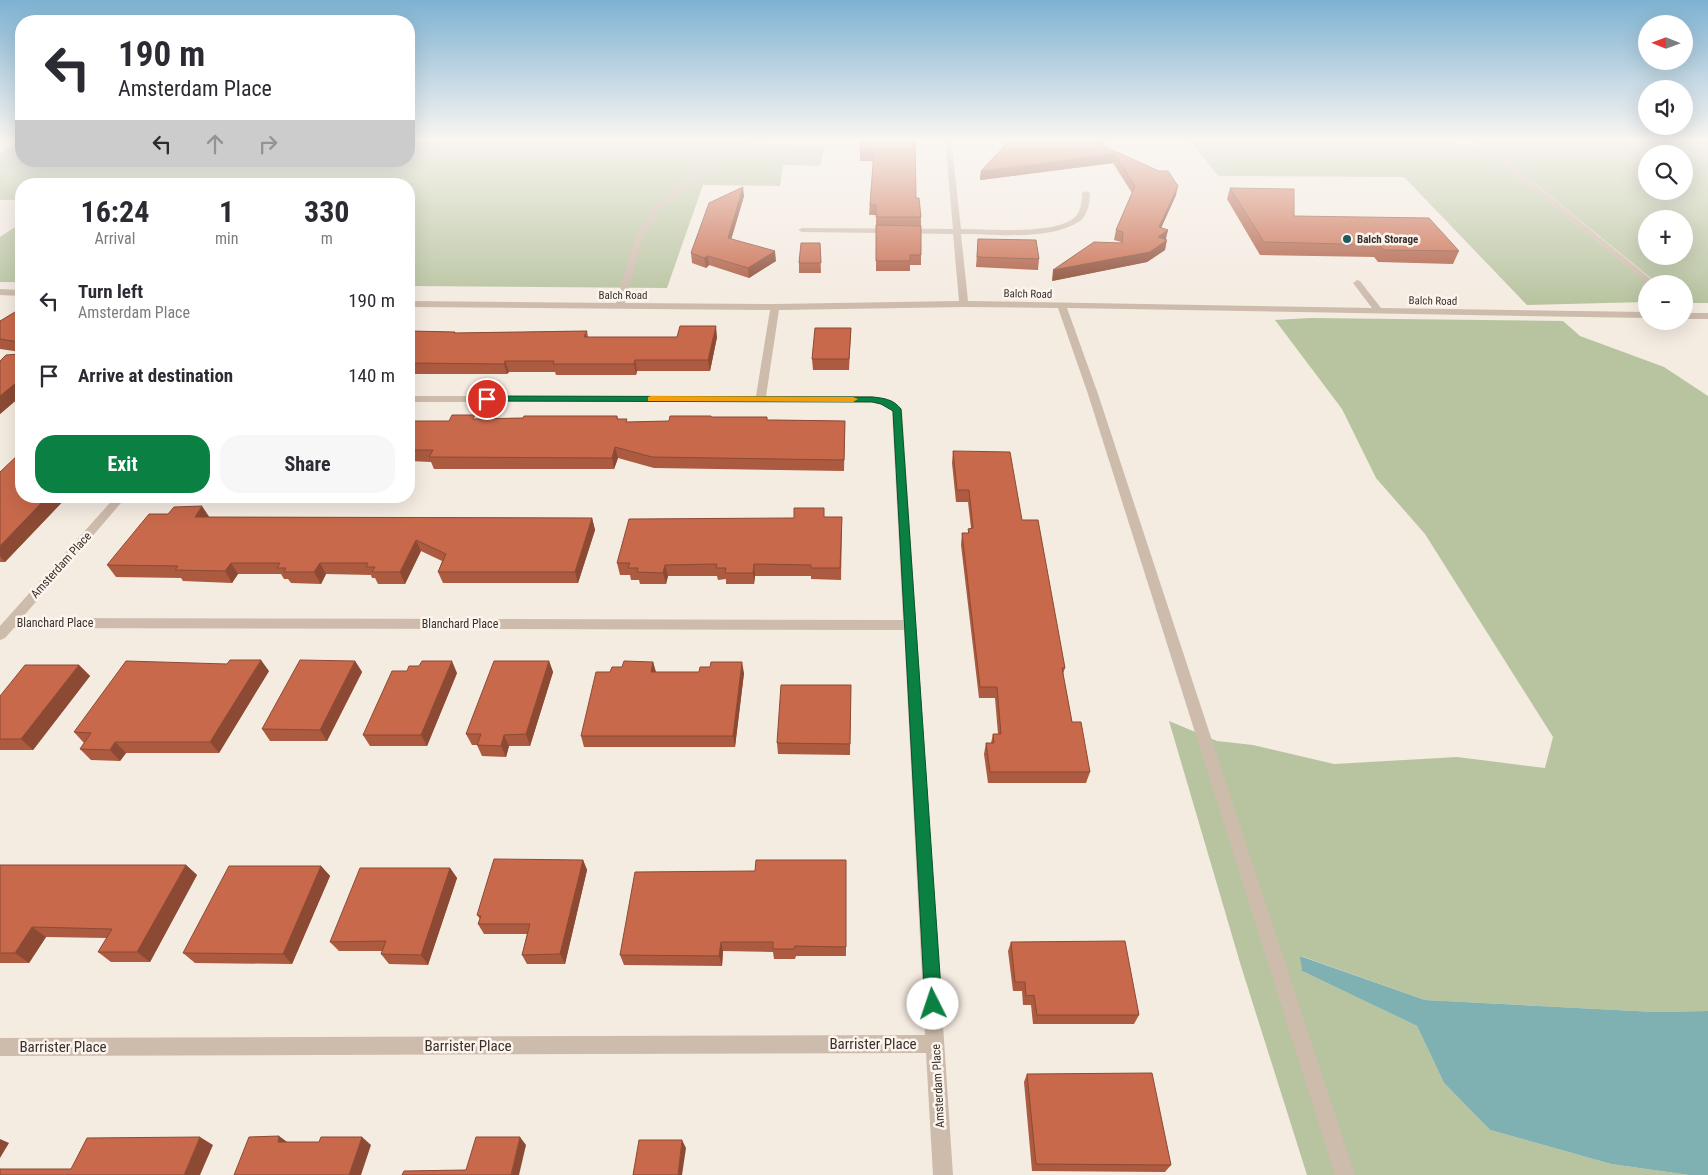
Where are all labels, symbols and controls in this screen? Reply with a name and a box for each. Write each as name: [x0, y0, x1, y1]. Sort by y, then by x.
north arrow: [1638, 15, 1692, 70]
map controls: [1638, 15, 1693, 330]
text: 190 m: [118, 34, 205, 75]
icon: left: [35, 35, 100, 100]
text: Amsterdam Place: [118, 76, 272, 101]
button: sound: [1638, 80, 1693, 135]
icon: left: [148, 130, 176, 158]
icon: ahead: [201, 130, 229, 158]
icon: right: [254, 130, 282, 158]
button: search: [1638, 145, 1693, 200]
text: 16:24: [81, 194, 149, 229]
text: 1: [219, 194, 234, 229]
text: 330: [304, 194, 349, 229]
button: +: [1638, 210, 1693, 265]
text: Arrival: [95, 229, 135, 248]
text: min: [215, 229, 238, 248]
text: m: [321, 229, 333, 248]
marker: Balch Storage: [1341, 233, 1353, 245]
place label: Balch Storage: [1357, 233, 1418, 246]
button: −: [1638, 275, 1693, 330]
text: Turn left: [78, 280, 143, 303]
icon: left: [35, 287, 63, 315]
street label: Balch Road: [1003, 287, 1053, 301]
text: 190 m: [348, 289, 395, 312]
street label: Balch Road: [599, 289, 647, 302]
street label: Balch Road: [1408, 294, 1458, 308]
text: Amsterdam Place: [78, 303, 190, 322]
icon: arrive: [35, 362, 63, 390]
text: Arrive at destination: [78, 364, 233, 387]
text: 140 m: [348, 364, 395, 387]
pin: [466, 378, 508, 420]
icon: arrive: [473, 385, 501, 413]
button: Exit: [35, 435, 210, 493]
button: Share: [220, 435, 395, 493]
street label: Amsterdam Place: [28, 529, 95, 601]
street label: Blanchard Place: [17, 616, 94, 630]
street label: Blanchard Place: [422, 617, 499, 631]
position arrow: [906, 977, 958, 1029]
street label: Barrister Place: [829, 1035, 917, 1053]
street label: Barrister Place: [424, 1037, 512, 1055]
street label: Barrister Place: [19, 1038, 107, 1056]
street label: Amsterdam Place: [929, 1043, 947, 1128]

